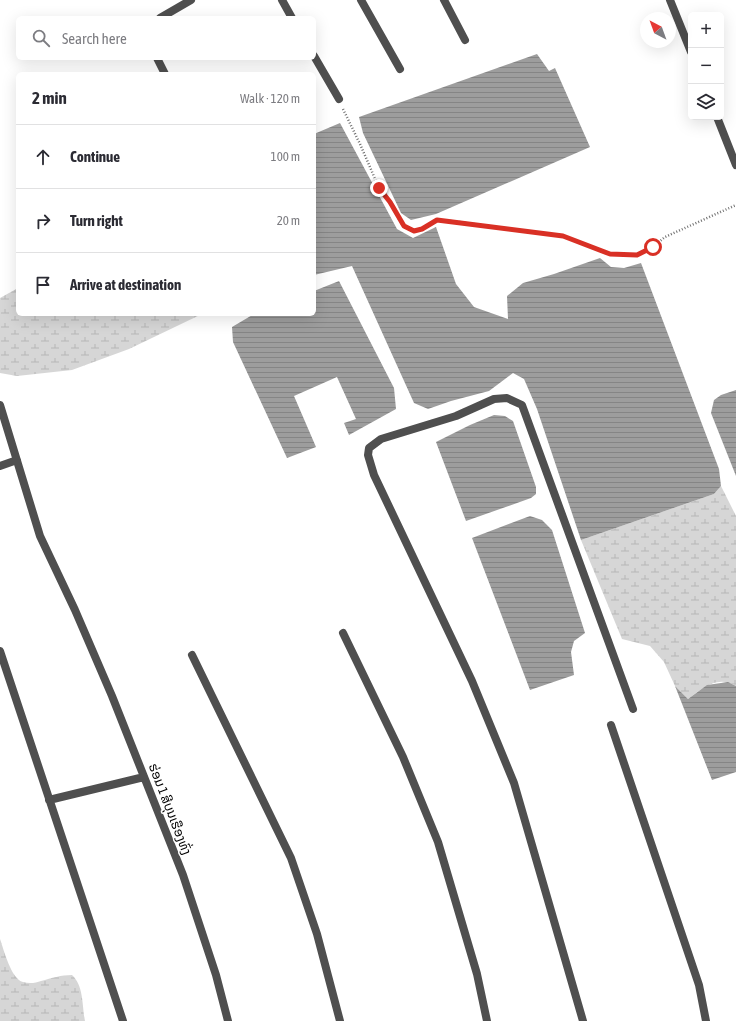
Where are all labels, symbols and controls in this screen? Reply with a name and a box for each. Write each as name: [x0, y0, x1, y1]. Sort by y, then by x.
north arrow: [640, 12, 676, 48]
map controls: [688, 12, 724, 120]
button: +: [688, 12, 724, 48]
search box: [16, 16, 316, 60]
icon: search: [30, 27, 52, 49]
text: Search here: [62, 30, 127, 47]
button: −: [688, 48, 724, 84]
button: layers: [688, 84, 724, 120]
text: 2 min: [32, 88, 67, 108]
text: Walk · 120 m: [240, 91, 300, 106]
icon: ahead: [32, 146, 54, 168]
text: Continue: [70, 148, 120, 165]
text: 100 m: [271, 149, 300, 164]
route end: [370, 179, 388, 197]
icon: right: [32, 210, 54, 232]
text: Turn right: [70, 212, 123, 229]
text: 20 m: [277, 213, 300, 228]
route start: [644, 238, 662, 256]
icon: arrive: [32, 274, 54, 296]
text: Arrive at destination: [70, 276, 181, 293]
street label: ຮ່ອມ 1 ສີບຸນເຮືອງທົ່ງ: [145, 760, 196, 857]

